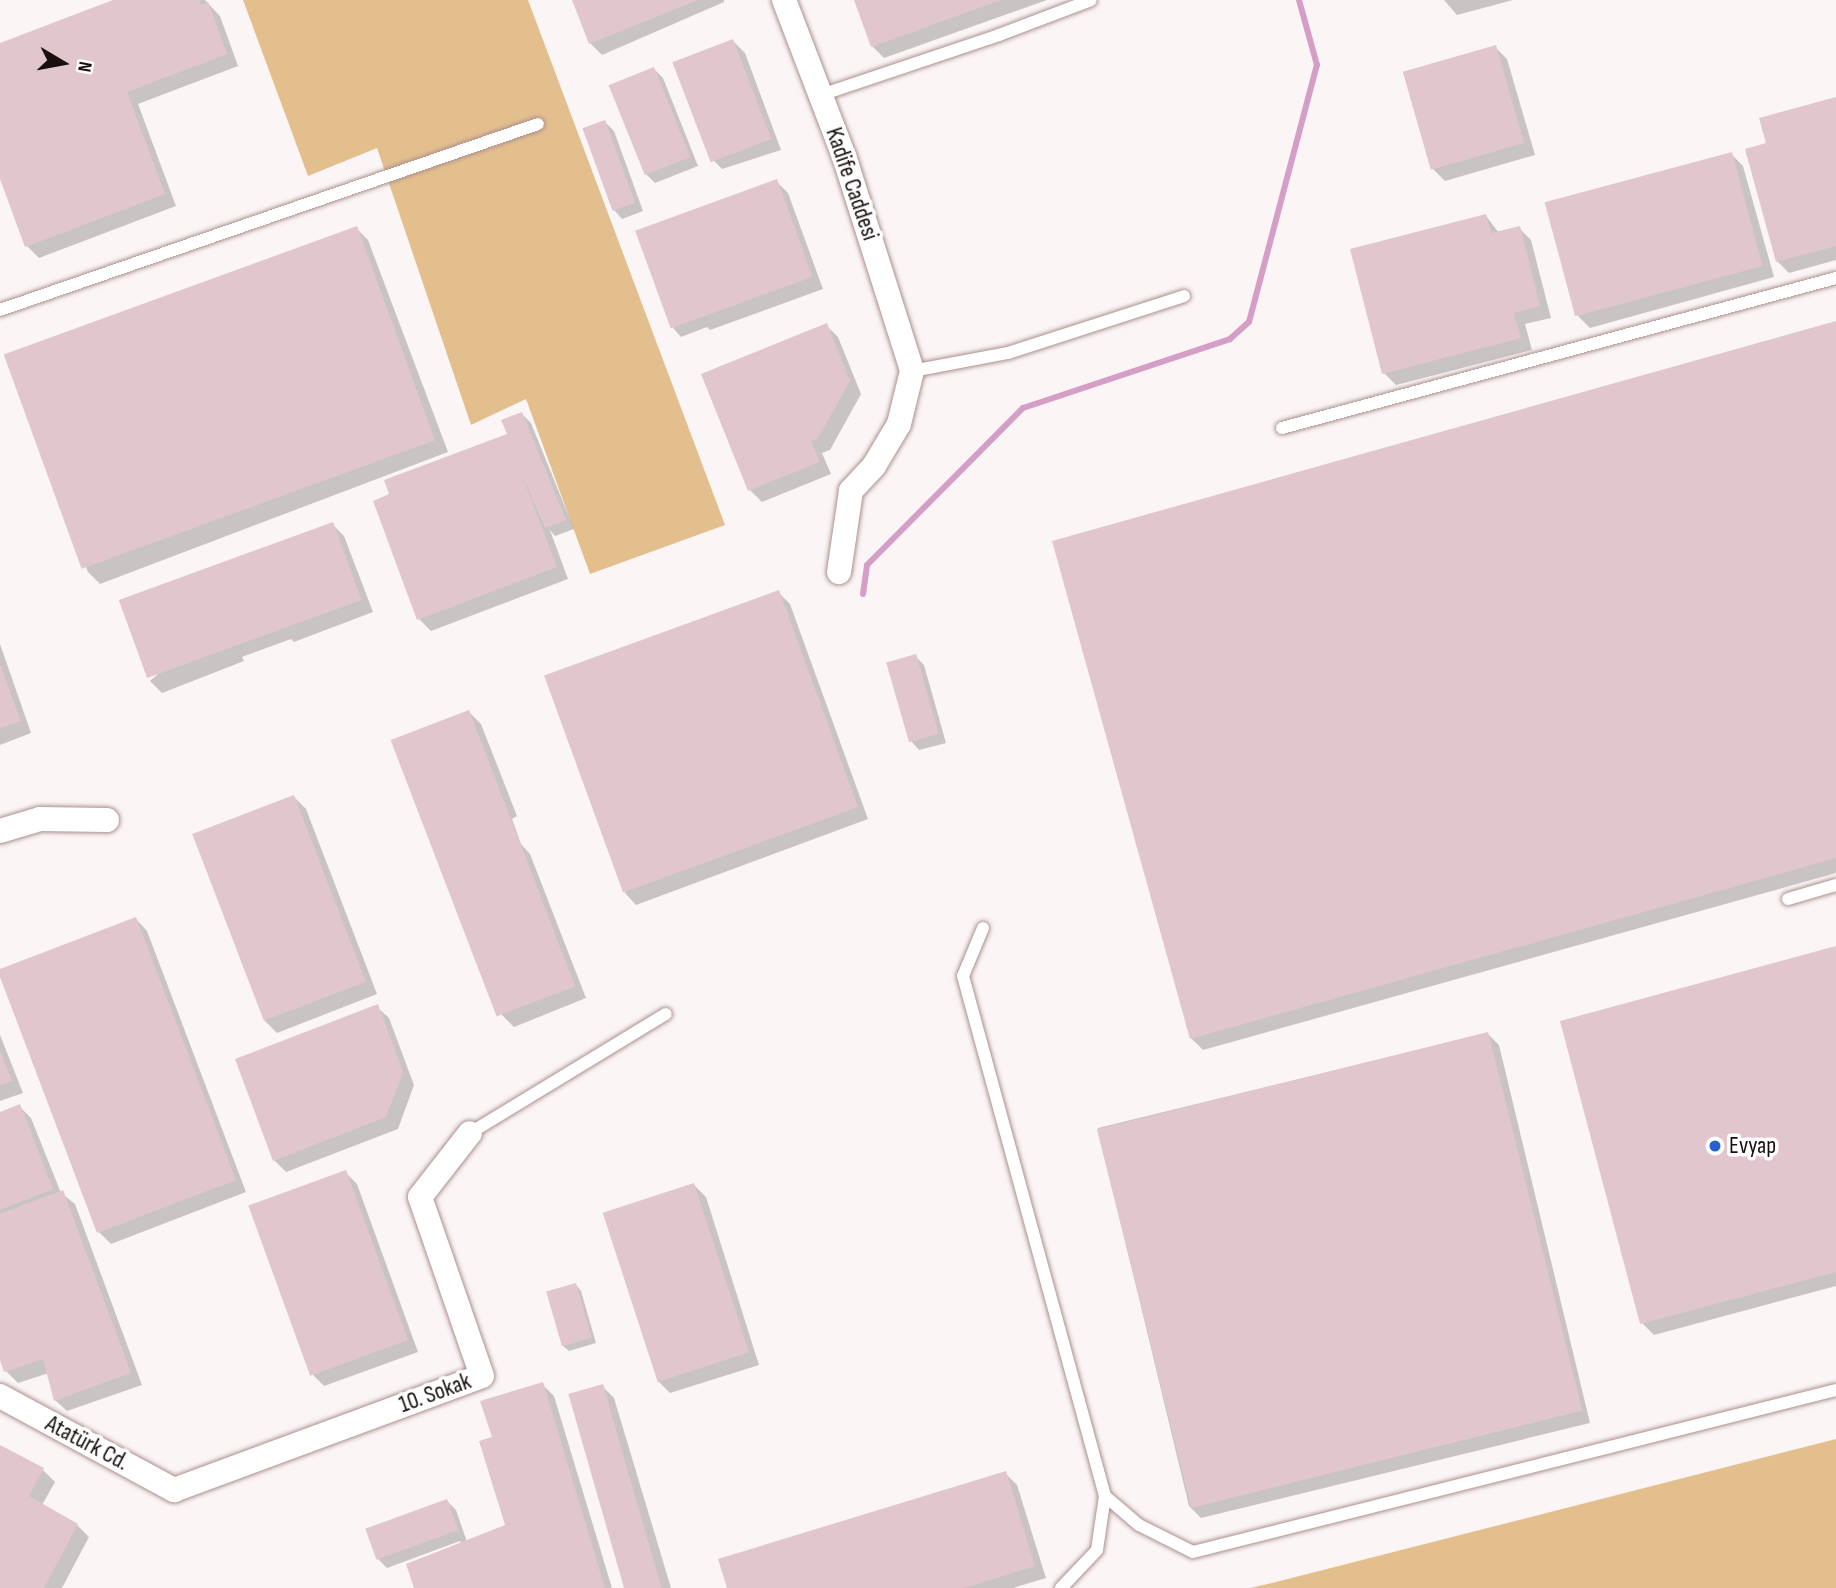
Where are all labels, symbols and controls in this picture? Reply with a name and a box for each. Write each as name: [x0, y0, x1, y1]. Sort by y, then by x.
north arrow: [28, 28, 98, 98]
text: N: [72, 60, 96, 74]
street label: Kadife Caddesi: [819, 124, 885, 244]
place label: Evyap: [1729, 1132, 1776, 1160]
marker: Evyap: [1707, 1138, 1723, 1154]
street label: 10. Sokak: [395, 1367, 475, 1419]
street label: Atatürk Cd.: [41, 1409, 133, 1477]

